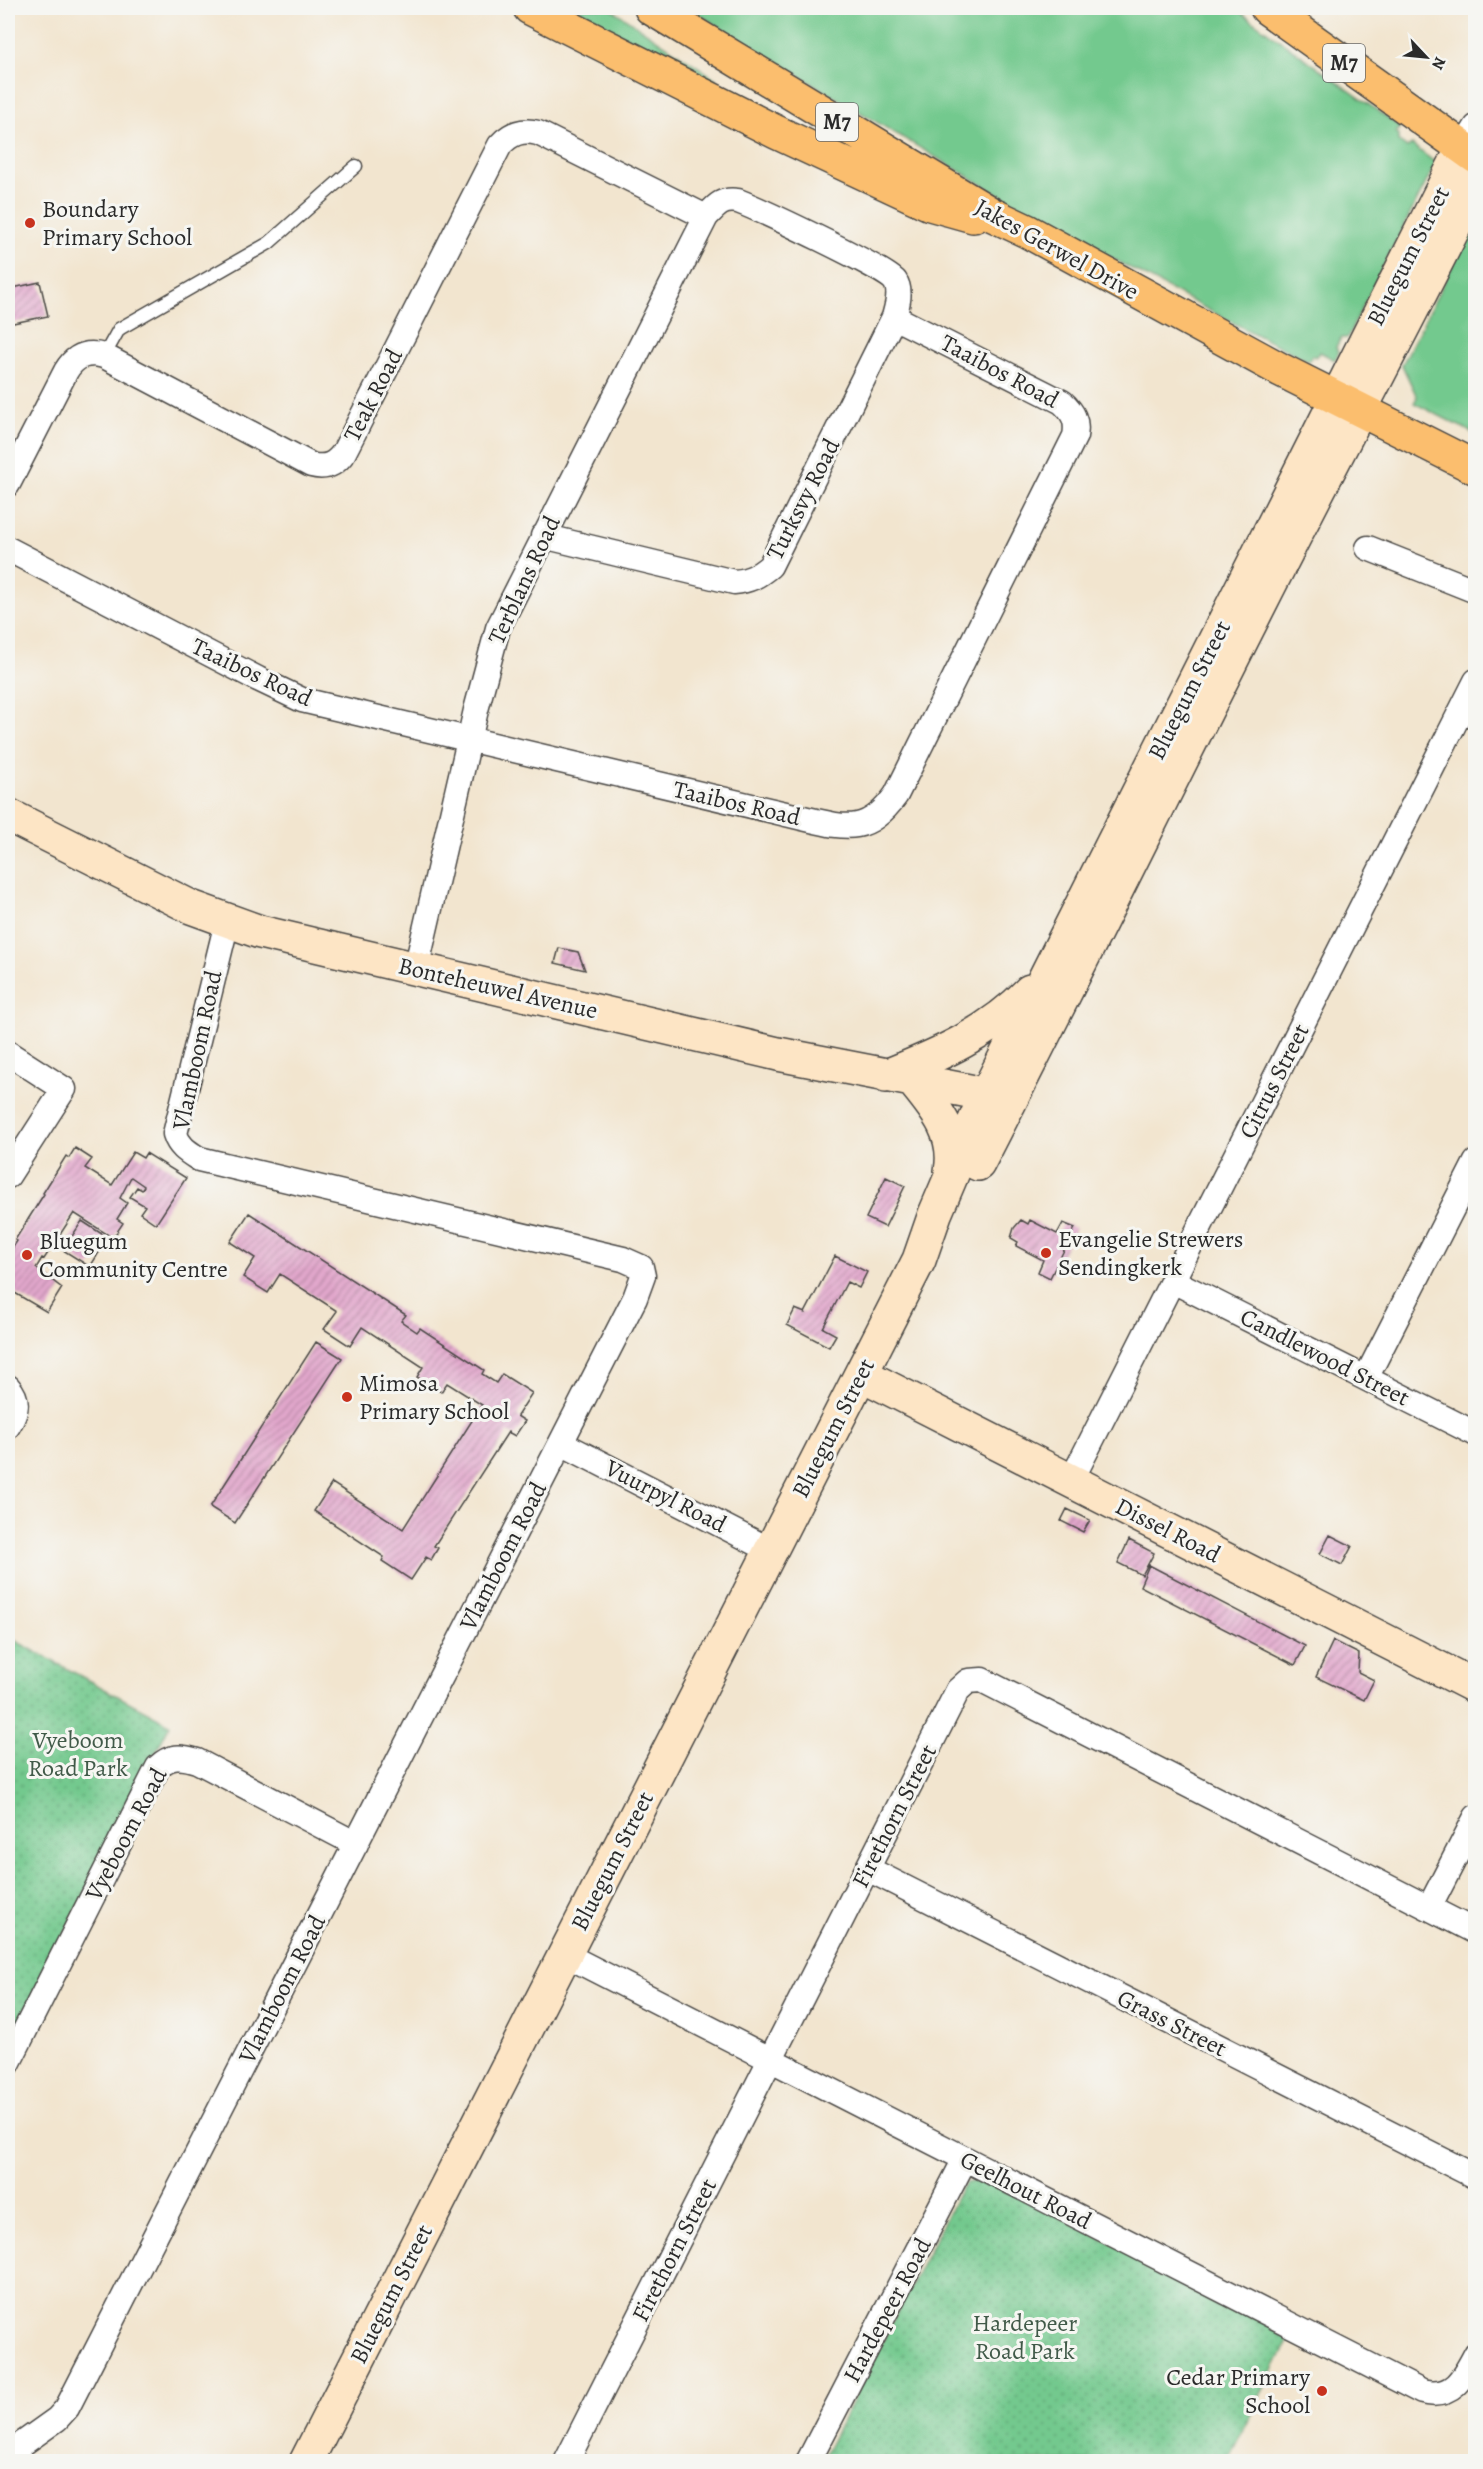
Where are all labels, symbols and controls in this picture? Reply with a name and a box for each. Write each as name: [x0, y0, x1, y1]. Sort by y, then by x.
north arrow: [1396, 27, 1456, 87]
road number: M7: [1323, 44, 1365, 82]
text: N: [1426, 53, 1451, 74]
road number: M7: [816, 103, 858, 141]
street label: Bluegum Street: [1359, 181, 1457, 331]
street label: Jakes Gerwel Drive: [969, 191, 1145, 307]
place label: Boundary Primary School: [42, 193, 192, 253]
marker: Boundary Primary School: [23, 216, 37, 230]
street label: Taaibos Road: [935, 326, 1065, 416]
street label: Teak Road: [336, 343, 410, 447]
street label: Turksvy Road: [759, 433, 847, 565]
street label: Terblans Road: [480, 510, 568, 649]
street label: Bluegum Street: [1140, 615, 1238, 765]
street label: Taaibos Road: [187, 630, 318, 714]
street label: Taaibos Road: [670, 773, 804, 833]
street label: Bonteheuwel Avenue: [395, 949, 601, 1027]
street label: Vlamboom Road: [164, 967, 230, 1134]
street label: Citrus Street: [1231, 1018, 1317, 1144]
place label: Evangelie Strewers Sendingkerk: [1058, 1223, 1243, 1283]
place label: Bluegum Community Centre: [39, 1225, 228, 1285]
marker: Evangelie Strewers Sendingkerk: [1039, 1246, 1053, 1260]
marker: Bluegum Community Centre: [20, 1248, 34, 1262]
street label: Candlewood Street: [1235, 1301, 1415, 1414]
street label: Bluegum Street: [784, 1353, 882, 1503]
place label: Mimosa Primary School: [359, 1367, 509, 1427]
marker: Mimosa Primary School: [340, 1390, 354, 1404]
street label: Vuurpyl Road: [599, 1451, 732, 1540]
street label: Vlamboom Road: [451, 1476, 554, 1636]
street label: Dissel Road: [1110, 1490, 1226, 1570]
park label: Vyeboom Road Park: [28, 1724, 128, 1784]
street label: Firethorn Street: [844, 1739, 944, 1893]
street label: Vyeboom Road: [77, 1762, 174, 1907]
street label: Bluegum Street: [563, 1786, 661, 1936]
street label: Vlamboom Road: [230, 1909, 333, 2069]
street label: Grass Street: [1112, 1982, 1232, 2064]
street label: Geelhout Road: [955, 2143, 1097, 2237]
street label: Firethorn Street: [624, 2173, 724, 2327]
street label: Bluegum Street: [342, 2219, 440, 2369]
street label: Hardepeer Road: [835, 2232, 939, 2388]
park label: Hardepeer Road Park: [973, 2307, 1077, 2367]
place label: Cedar Primary School: [1166, 2361, 1310, 2421]
marker: Cedar Primary School: [1315, 2384, 1329, 2398]

